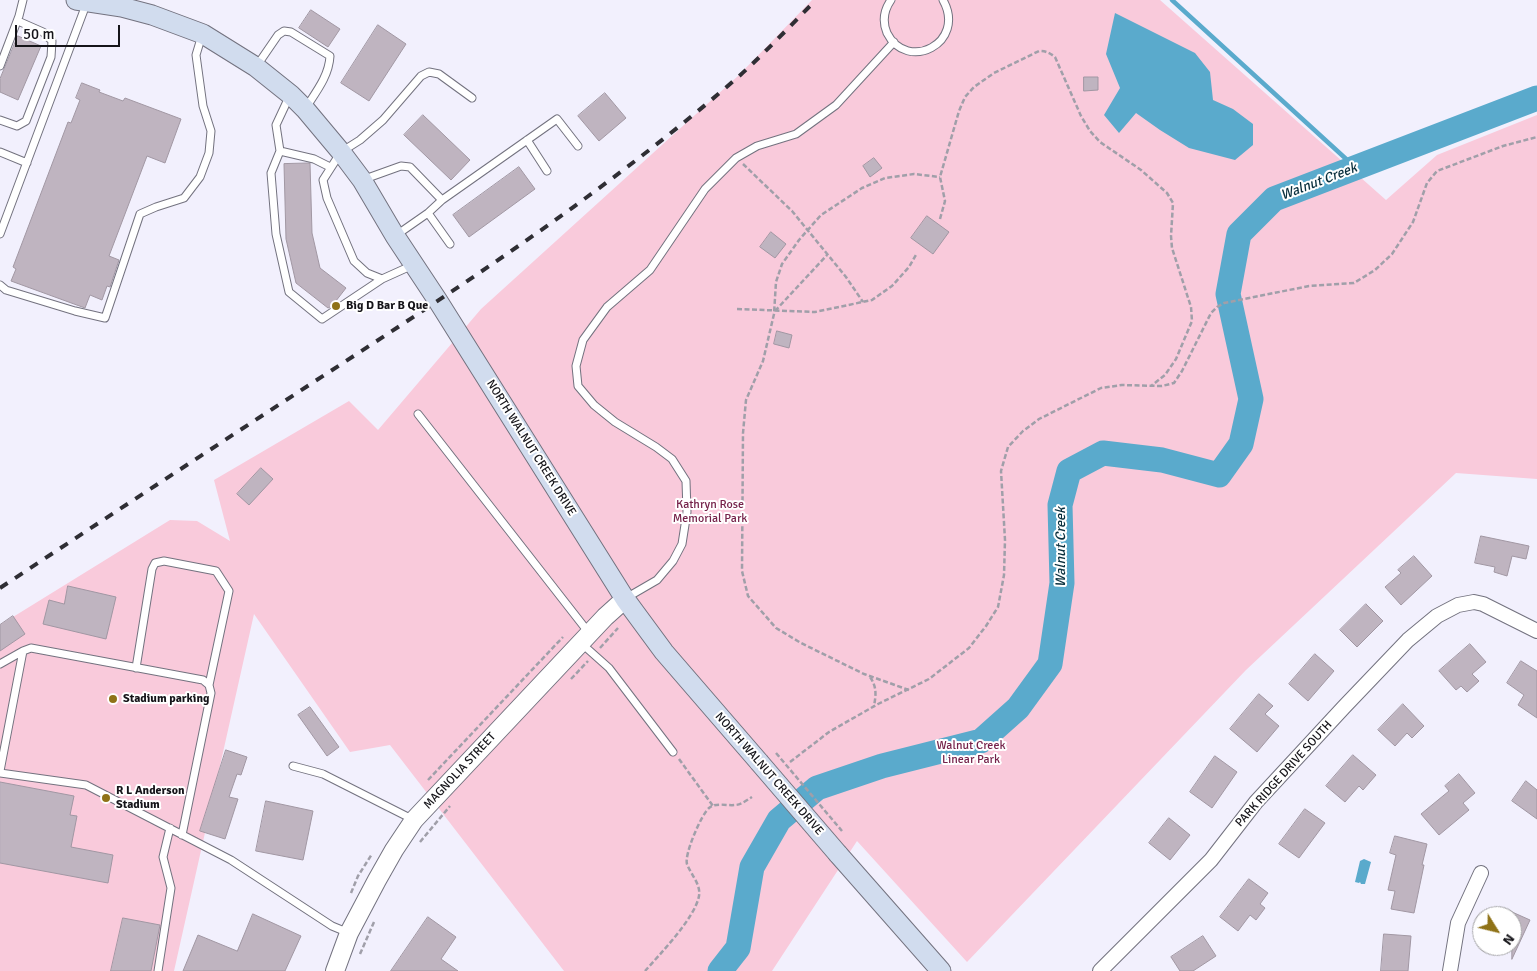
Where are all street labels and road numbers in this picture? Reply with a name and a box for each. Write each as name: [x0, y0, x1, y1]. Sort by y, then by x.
street label: NORTH WALNUT CREEK DRIVE: [483, 377, 579, 519]
street label: NORTH WALNUT CREEK DRIVE: [712, 710, 826, 838]
street label: PARK RIDGE DRIVE SOUTH: [1233, 718, 1335, 830]
street label: MAGNOLIA STREET: [421, 730, 499, 812]

